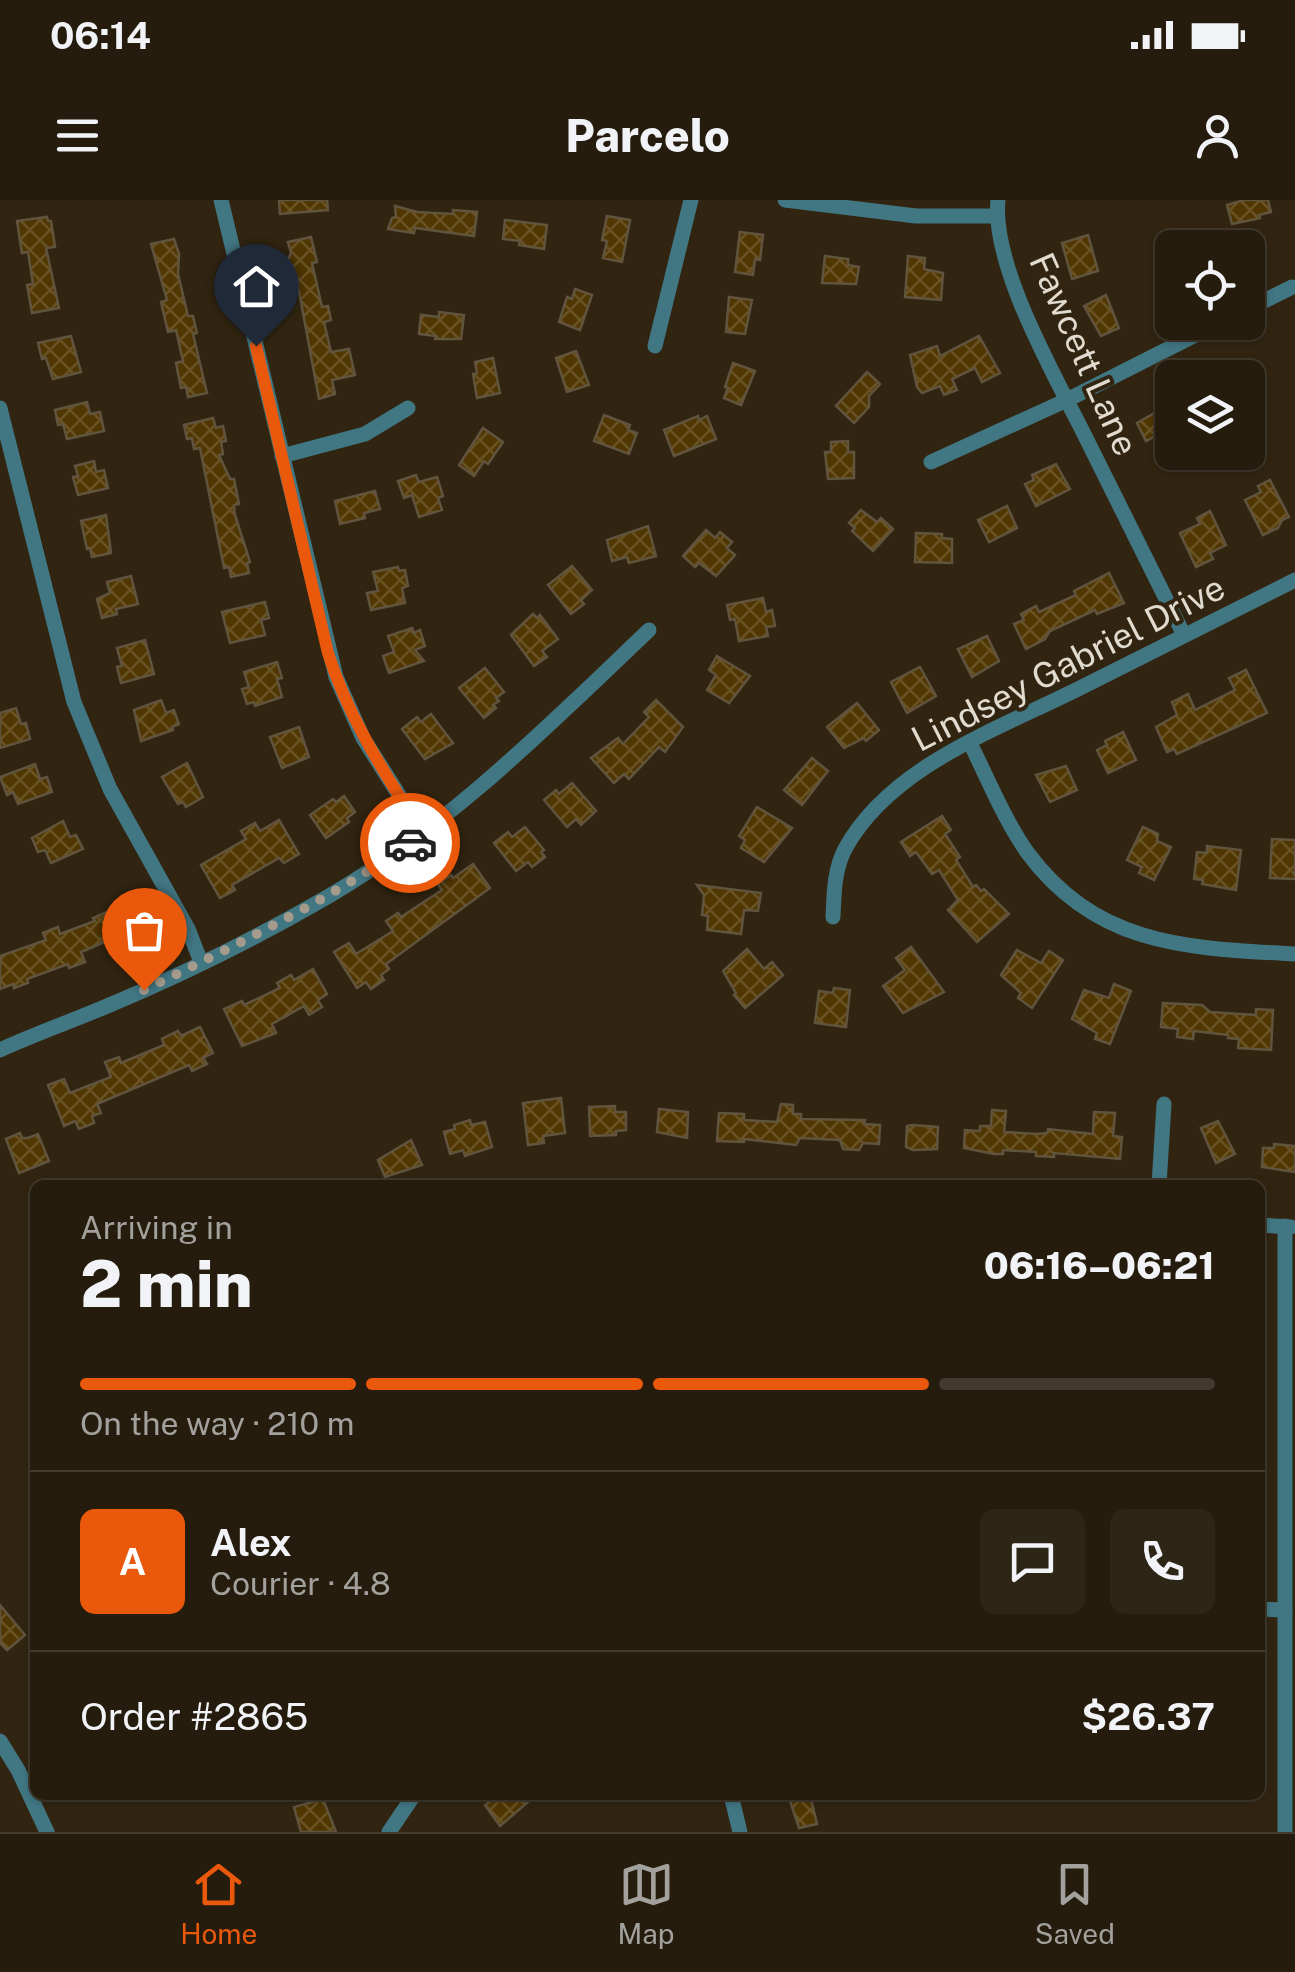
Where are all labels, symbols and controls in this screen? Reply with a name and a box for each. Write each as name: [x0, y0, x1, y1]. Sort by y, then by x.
text: 06:14: [50, 13, 151, 58]
icon: menu: [50, 108, 105, 163]
icon: person: [1190, 108, 1245, 163]
text: Parcelo: [565, 109, 730, 162]
map controls: [1155, 230, 1265, 470]
button: locate: [1155, 230, 1265, 340]
pin: [214, 244, 299, 347]
street label: Fawcett Lane: [1021, 246, 1147, 462]
icon: home: [229, 259, 284, 314]
button: layers: [1155, 360, 1265, 470]
street label: Lindsey Gabriel Drive: [905, 566, 1231, 760]
courier: [360, 793, 460, 893]
icon: car: [383, 816, 438, 871]
pin: [102, 888, 187, 991]
icon: bag: [117, 903, 172, 958]
text: Arriving in: [80, 1209, 233, 1246]
text: 06:16–06:21: [984, 1243, 1215, 1288]
text: 2 min: [80, 1245, 253, 1322]
text: On the way · 210 m: [80, 1405, 354, 1442]
button: chat: [980, 1509, 1085, 1614]
button: phone: [1110, 1509, 1215, 1614]
text: Alex: [210, 1520, 292, 1565]
text: A: [119, 1539, 146, 1584]
text: Courier · 4.8: [210, 1565, 391, 1602]
text: Order #2865: [80, 1694, 308, 1739]
text: $26.37: [1081, 1694, 1215, 1739]
tab: Home: [180, 1857, 257, 1950]
tab: Map: [618, 1857, 674, 1950]
tab: Saved: [1035, 1857, 1115, 1950]

